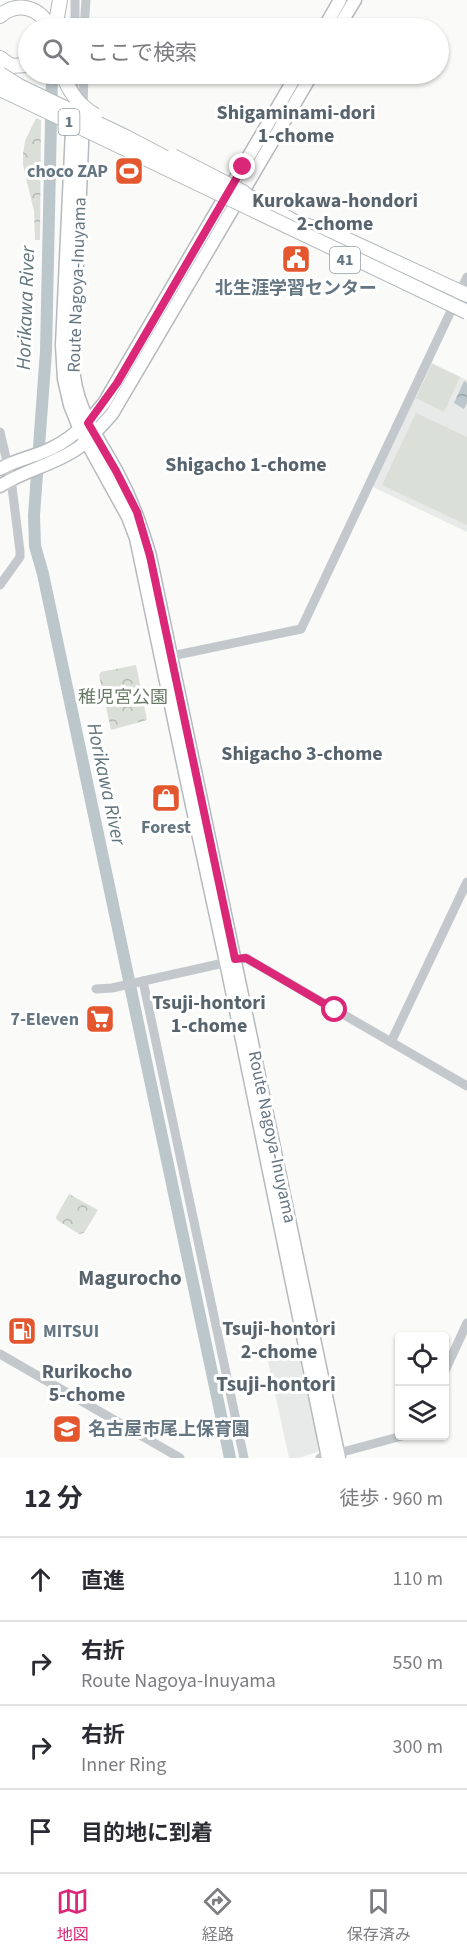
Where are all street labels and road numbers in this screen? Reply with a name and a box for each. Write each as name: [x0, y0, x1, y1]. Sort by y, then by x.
road number: 1: [58, 109, 80, 135]
street label: Route Nagoya-Inuyama: [61, 197, 93, 373]
road number: 41: [330, 247, 360, 273]
street label: Route Nagoya-Inuyama: [242, 1049, 302, 1225]

